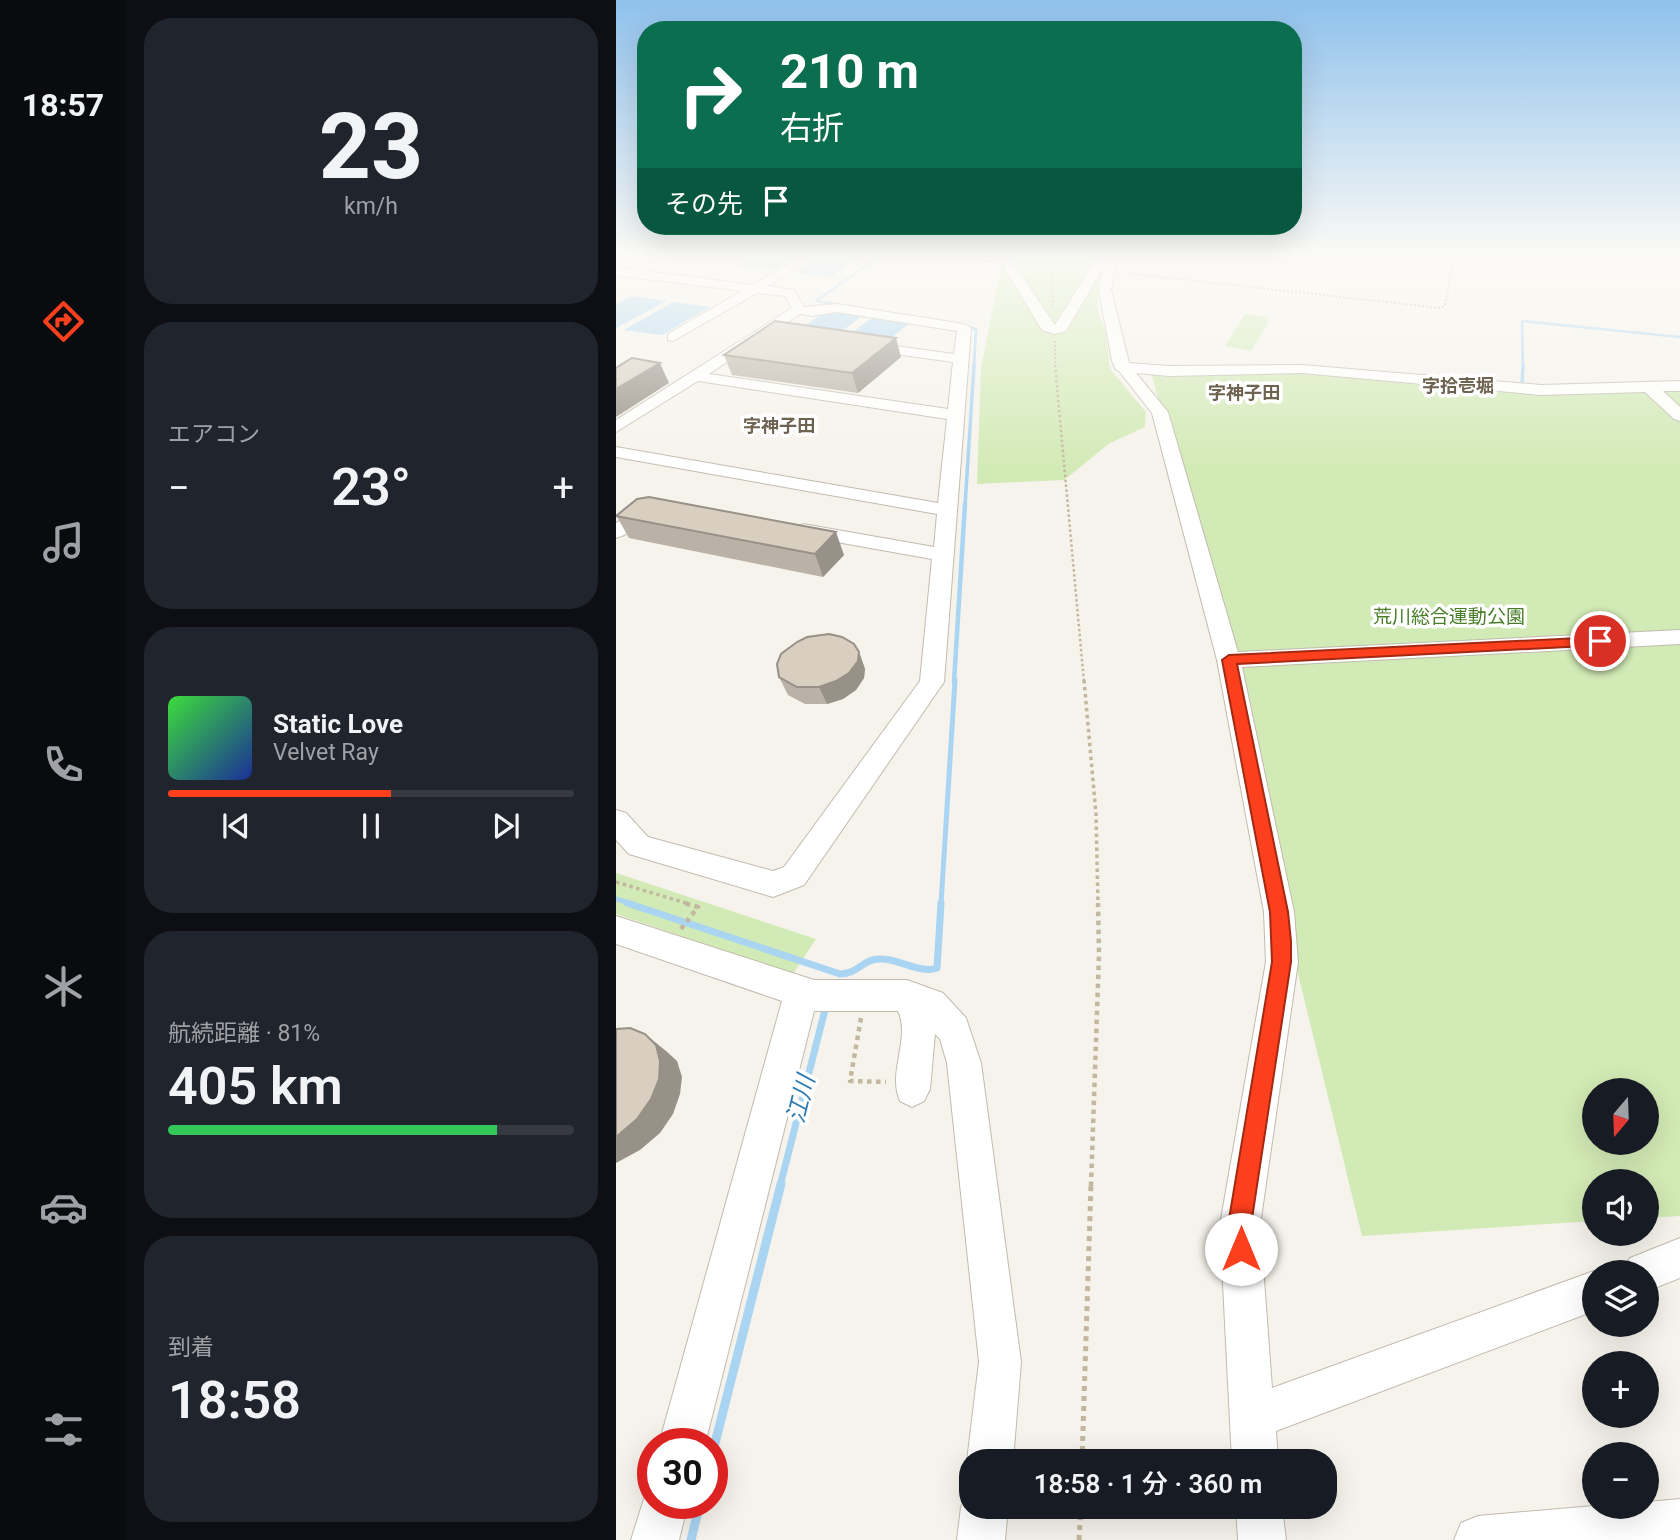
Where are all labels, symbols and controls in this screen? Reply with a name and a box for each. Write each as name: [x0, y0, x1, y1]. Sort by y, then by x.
text: 210 m: [780, 43, 919, 100]
icon: right: [665, 49, 756, 140]
text: 18:57: [22, 86, 104, 124]
text: 23: [319, 94, 423, 200]
text: 右折: [780, 109, 844, 147]
icon: arrive: [757, 182, 795, 220]
text: その先: [665, 189, 743, 219]
text: km/h: [344, 193, 398, 220]
icon: directions: [39, 297, 88, 346]
district label: 字拾壱堀: [1422, 375, 1494, 396]
district label: 字神子田: [1208, 382, 1280, 403]
district label: 字神子田: [743, 415, 815, 436]
text: エアコン: [168, 421, 260, 448]
text: 23°: [331, 457, 411, 518]
text: −: [168, 466, 190, 510]
text: +: [552, 466, 574, 510]
icon: music: [39, 518, 88, 567]
park label: 荒川総合運動公園: [1373, 605, 1525, 628]
pin: [1570, 611, 1630, 671]
icon: arrive: [1581, 622, 1619, 660]
text: Static Love: [273, 709, 403, 739]
text: Velvet Ray: [273, 739, 379, 766]
icon: phone: [39, 740, 88, 789]
icon: previous: [217, 807, 255, 845]
icon: pause: [352, 807, 390, 845]
icon: next: [487, 807, 525, 845]
icon: climate: [39, 962, 88, 1011]
text: 航続距離 · 81%: [168, 1020, 320, 1047]
text: 405 km: [168, 1056, 343, 1117]
water label: 江川: [782, 1069, 821, 1126]
north arrow: [1582, 1078, 1659, 1155]
map controls: [1582, 1078, 1659, 1519]
button: sound: [1582, 1169, 1659, 1246]
icon: car: [39, 1183, 88, 1232]
position arrow: [1204, 1212, 1278, 1286]
button: layers: [1582, 1260, 1659, 1337]
text: 到着: [168, 1334, 214, 1361]
button: +: [1582, 1351, 1659, 1428]
text: 18:58: [168, 1370, 301, 1431]
icon: filters: [39, 1405, 88, 1454]
speed limit sign: 30: [637, 1428, 728, 1519]
button: −: [1582, 1442, 1659, 1519]
text: 18:58 · 1 分 · 360 m: [1034, 1469, 1262, 1499]

